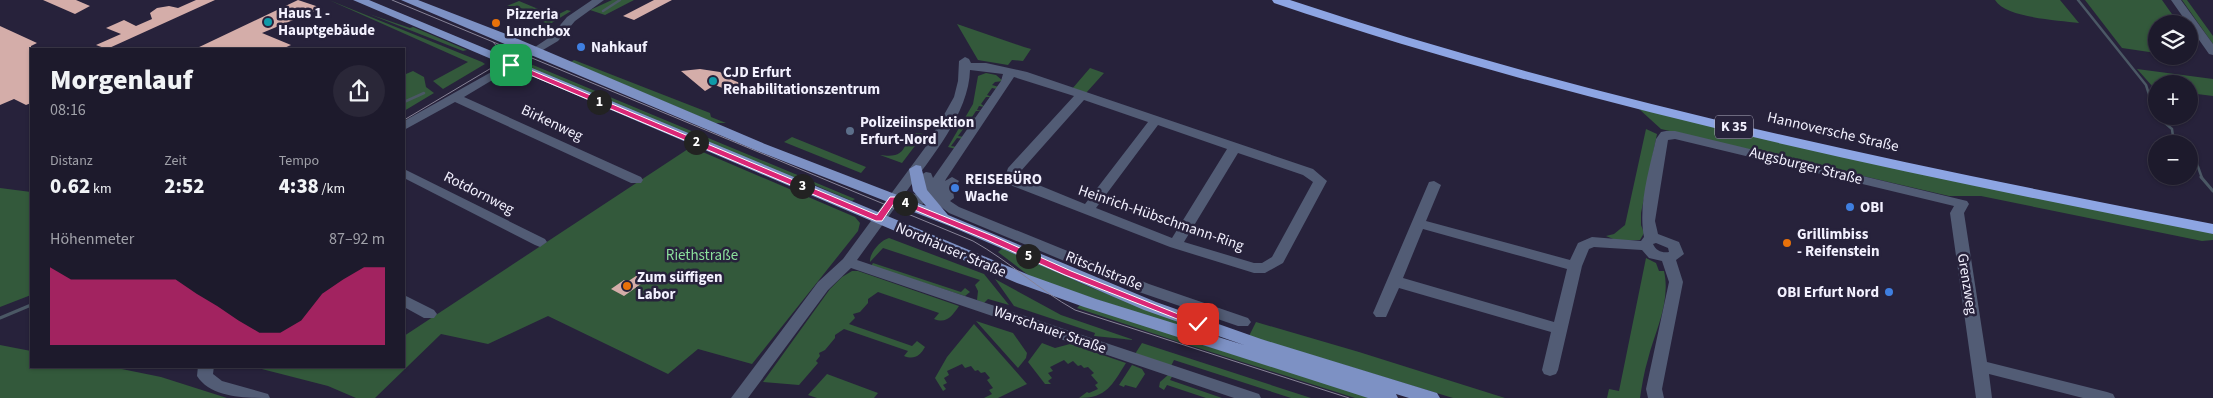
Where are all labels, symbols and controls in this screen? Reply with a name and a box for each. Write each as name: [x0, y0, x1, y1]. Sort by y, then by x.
place label: Haus 1 - Hauptgebäude: [278, 3, 375, 41]
place label: Pizzeria Lunchbox: [506, 4, 571, 42]
map controls: [2148, 15, 2198, 185]
button: layers: [2148, 15, 2198, 65]
marker: Haus 1 - Hauptgebäude: [262, 16, 274, 28]
marker: Pizzeria Lunchbox: [490, 17, 502, 29]
place label: Nahkauf: [591, 37, 648, 58]
marker: Nahkauf: [575, 41, 587, 53]
pin: [490, 44, 532, 86]
icon: arrive: [497, 51, 525, 79]
text: Morgenlauf: [50, 60, 193, 100]
place label: CJD Erfurt Rehabilitationszentrum: [723, 62, 880, 100]
button: share: [333, 65, 385, 117]
marker: CJD Erfurt Rehabilitationszentrum: [707, 75, 719, 87]
button: +: [2148, 75, 2198, 125]
pin: 1: [586, 90, 612, 114]
text: 1: [596, 92, 603, 112]
text: 08:16: [50, 99, 86, 121]
street label: Birkenweg: [518, 100, 587, 147]
street label: Hannoversche Straße: [1765, 107, 1901, 157]
place label: Polizeiinspektion Erfurt-Nord: [860, 112, 974, 150]
road number: K 35: [1715, 115, 1753, 138]
marker: Polizeiinspektion Erfurt-Nord: [844, 125, 856, 137]
pin: 2: [684, 130, 708, 154]
text: 2: [693, 132, 700, 152]
button: −: [2148, 135, 2198, 185]
street label: Augsburger Straße: [1747, 142, 1865, 190]
text: Distanz: [50, 151, 93, 171]
text: Zeit: [164, 151, 187, 171]
text: Tempo: [279, 151, 319, 171]
street label: Rotdornweg: [440, 166, 518, 220]
place label: REISEBÜRO Wache: [965, 169, 1042, 207]
text: 0.62: [50, 171, 90, 201]
text: 2:52: [164, 171, 204, 201]
text: 4:38: [279, 171, 319, 201]
pin: 3: [790, 174, 814, 198]
text: 3: [799, 176, 806, 196]
text: km: [90, 179, 112, 199]
text: /km: [319, 179, 345, 199]
street label: Heinrich-Hübschmann-Ring: [1075, 180, 1247, 256]
marker: REISEBÜRO Wache: [949, 182, 961, 194]
pin: 4: [892, 190, 918, 216]
text: 4: [902, 193, 909, 213]
place label: OBI: [1860, 197, 1884, 218]
marker: OBI: [1844, 201, 1856, 213]
street label: Nordhäuser Straße: [892, 217, 1010, 283]
place label: Grillimbiss - Reifenstein: [1797, 224, 1880, 262]
text: Höhenmeter: [50, 228, 134, 250]
text: 87–92 m: [329, 228, 385, 250]
marker: Grillimbiss - Reifenstein: [1781, 237, 1793, 249]
pin: 5: [1016, 244, 1040, 268]
park label: Riethstraße: [666, 245, 738, 266]
text: 5: [1025, 246, 1032, 266]
street label: Ritschlstraße: [1062, 246, 1146, 296]
street label: Grenzweg: [1952, 252, 1982, 317]
place label: Zum süffigen Labor: [637, 267, 723, 305]
marker: Zum süffigen Labor: [621, 280, 633, 292]
place label: OBI Erfurt Nord: [1777, 282, 1879, 303]
marker: OBI Erfurt Nord: [1883, 286, 1895, 298]
street label: Warschauer Straße: [991, 301, 1109, 359]
pin: [1177, 303, 1219, 345]
icon: check: [1184, 310, 1212, 338]

